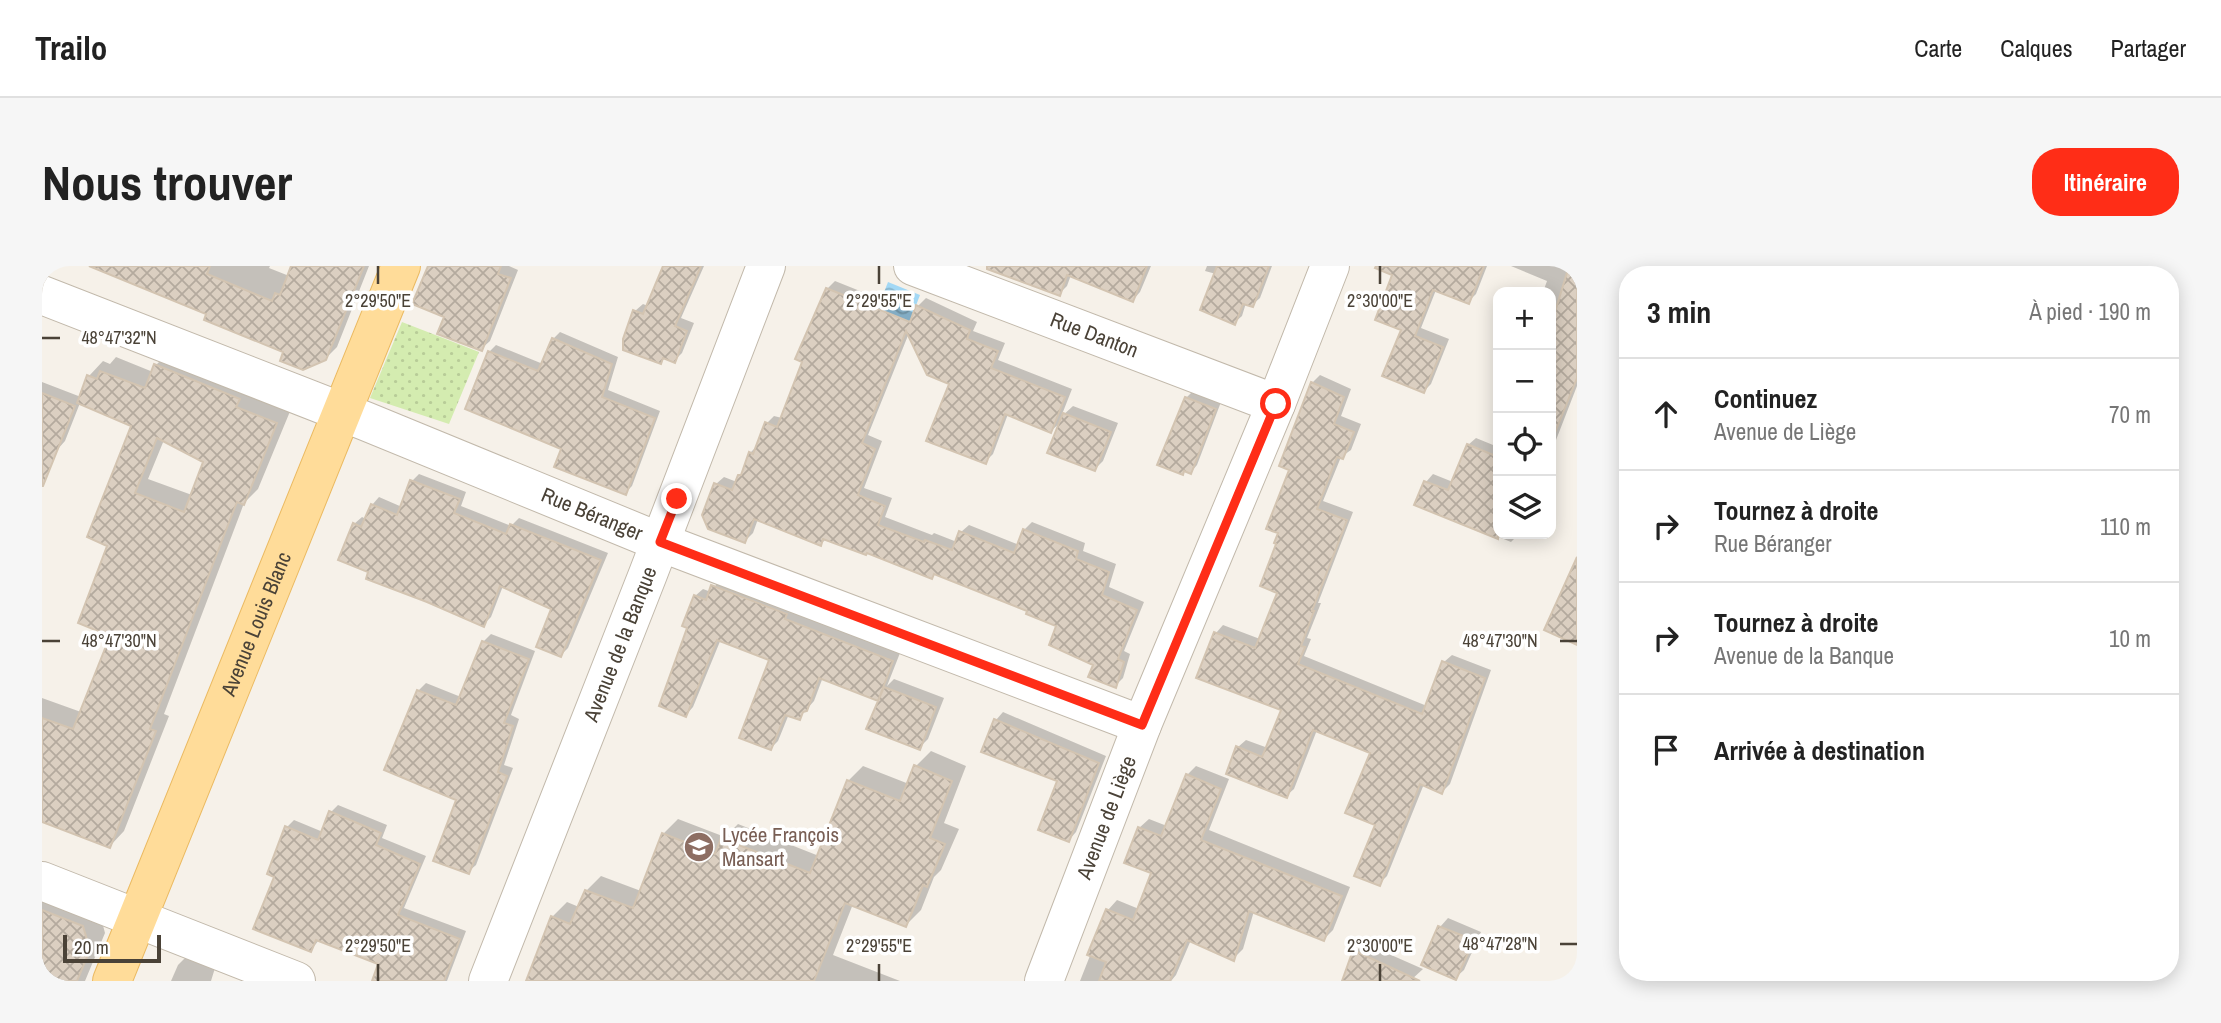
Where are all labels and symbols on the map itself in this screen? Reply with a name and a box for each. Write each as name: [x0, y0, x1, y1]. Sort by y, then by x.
text: 2°29'50"E: [345, 288, 411, 313]
text: 2°29'55"E: [846, 288, 912, 313]
text: 2°30'00"E: [1347, 288, 1413, 313]
street label: Rue Danton: [1046, 305, 1143, 364]
text: 48°47'32"N: [81, 325, 157, 350]
route start: [1260, 388, 1291, 419]
street label: Rue Béranger: [537, 480, 647, 547]
route end: [661, 483, 692, 514]
street label: Avenue Louis Blanc: [213, 548, 298, 701]
street label: Avenue de la Banque: [576, 562, 664, 727]
text: 48°47'30"N: [81, 628, 157, 653]
text: 48°47'30"N: [1462, 628, 1538, 653]
street label: Avenue de Liège: [1069, 751, 1143, 884]
place label: Lycée François Mansart: [722, 820, 839, 873]
school or university icon: Lycée François Mansart: [682, 830, 716, 864]
text: 48°47'28"N: [1462, 931, 1538, 956]
scale bar: [63, 932, 161, 964]
text: 2°29'50"E: [345, 933, 411, 958]
text: 2°29'55"E: [846, 933, 912, 958]
text: 2°30'00"E: [1347, 933, 1413, 958]

